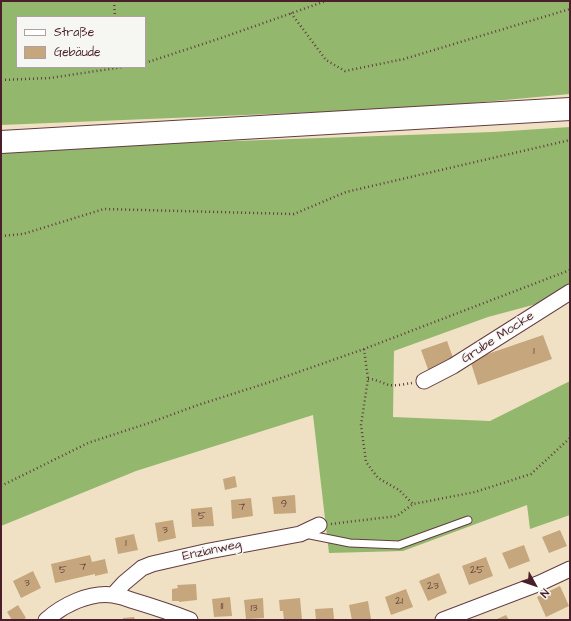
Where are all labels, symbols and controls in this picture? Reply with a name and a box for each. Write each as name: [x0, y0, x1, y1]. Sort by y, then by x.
legend: [16, 16, 146, 68]
text: Straße: [54, 24, 94, 41]
text: Gebäude: [54, 44, 100, 61]
street label: Grube Mocke: [459, 309, 537, 367]
house number: 1: [533, 345, 535, 359]
house number: 9: [281, 498, 287, 512]
house number: 7: [239, 501, 245, 515]
house number: 5: [198, 510, 206, 524]
house number: 3: [162, 524, 168, 538]
house number: 1: [125, 537, 127, 551]
street label: Enzianweg: [181, 537, 243, 565]
house number: 7: [80, 561, 86, 575]
house number: 5: [59, 564, 67, 578]
house number: 25: [470, 564, 484, 578]
north arrow: [515, 565, 555, 605]
house number: 3: [24, 577, 30, 591]
house number: 23: [427, 580, 439, 594]
text: N: [537, 586, 553, 601]
house number: 21: [395, 595, 403, 609]
house number: 11: [221, 600, 223, 614]
house number: 13: [250, 602, 258, 616]

